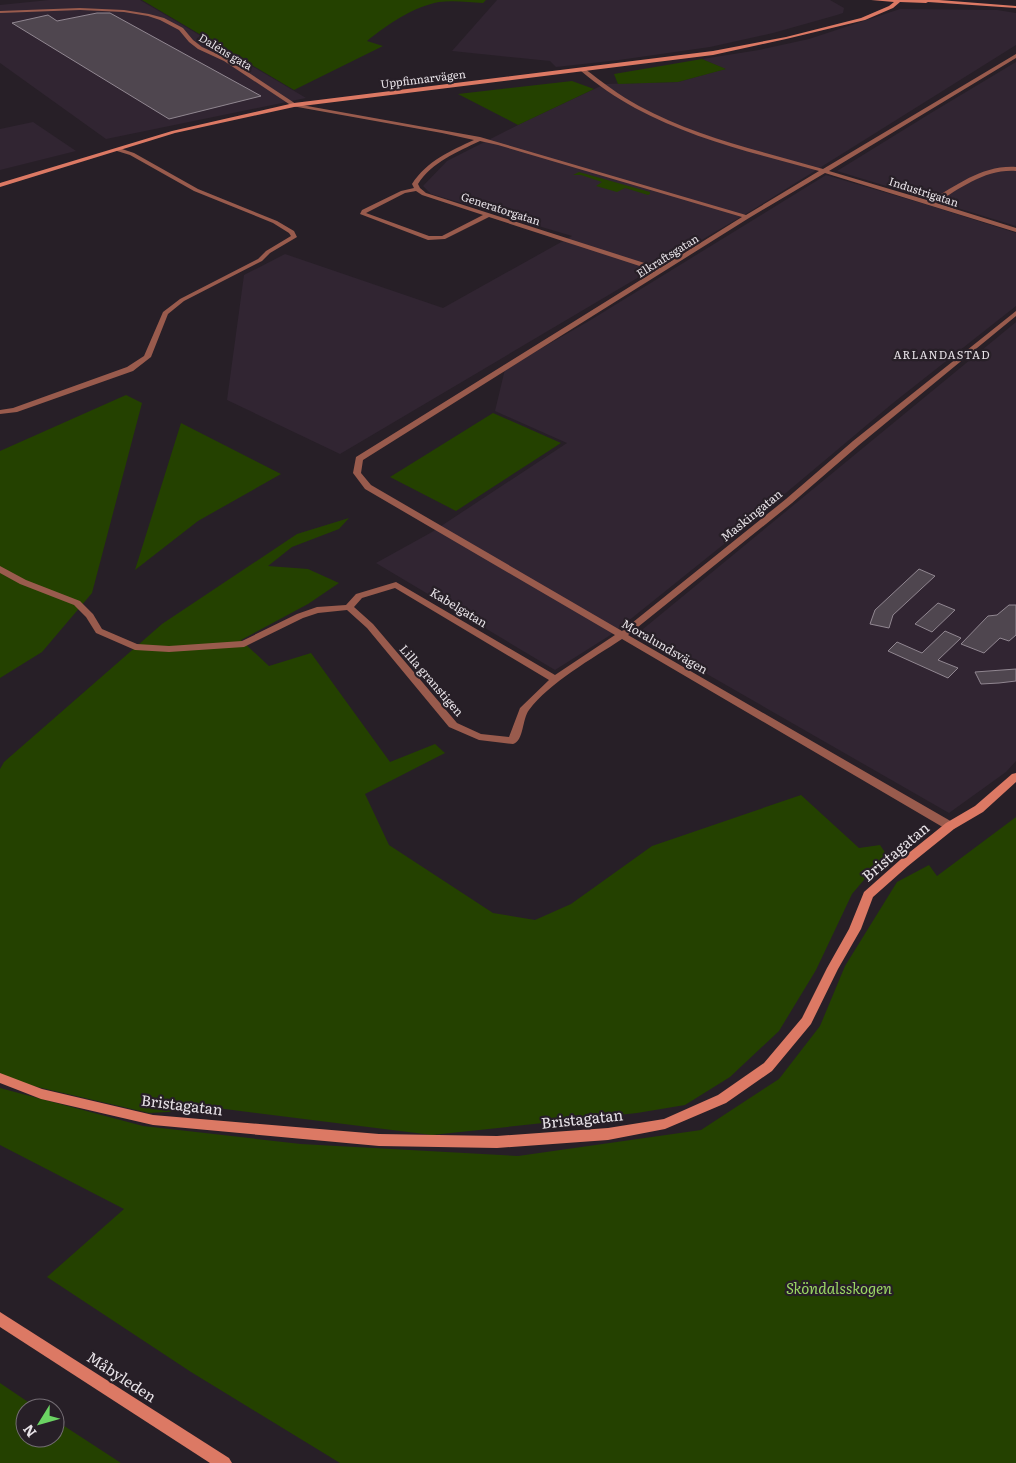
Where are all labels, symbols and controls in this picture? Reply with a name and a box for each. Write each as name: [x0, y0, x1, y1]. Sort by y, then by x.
street label: Daléns gata: [196, 29, 256, 73]
street label: Uppfinnarvägen: [380, 65, 466, 91]
street label: Industrigatan: [887, 172, 961, 210]
street label: Generatorgatan: [459, 188, 543, 228]
street label: Elkraftsgatan: [633, 230, 701, 280]
district label: ARLANDASTAD: [893, 346, 991, 362]
street label: Maskingatan: [716, 485, 786, 545]
street label: Kabelgatan: [427, 583, 491, 631]
street label: Moralundsvägen: [619, 614, 711, 678]
street label: Lilla granstigen: [396, 640, 468, 720]
street label: Bristagatan: [856, 816, 934, 886]
street label: Bristagatan: [140, 1088, 224, 1120]
street label: Bristagatan: [540, 1102, 624, 1134]
park label: Sköndalsskogen: [786, 1276, 892, 1299]
street label: Måbyleden: [83, 1345, 161, 1407]
north arrow: [15, 1398, 65, 1448]
text: N: [17, 1421, 40, 1442]

